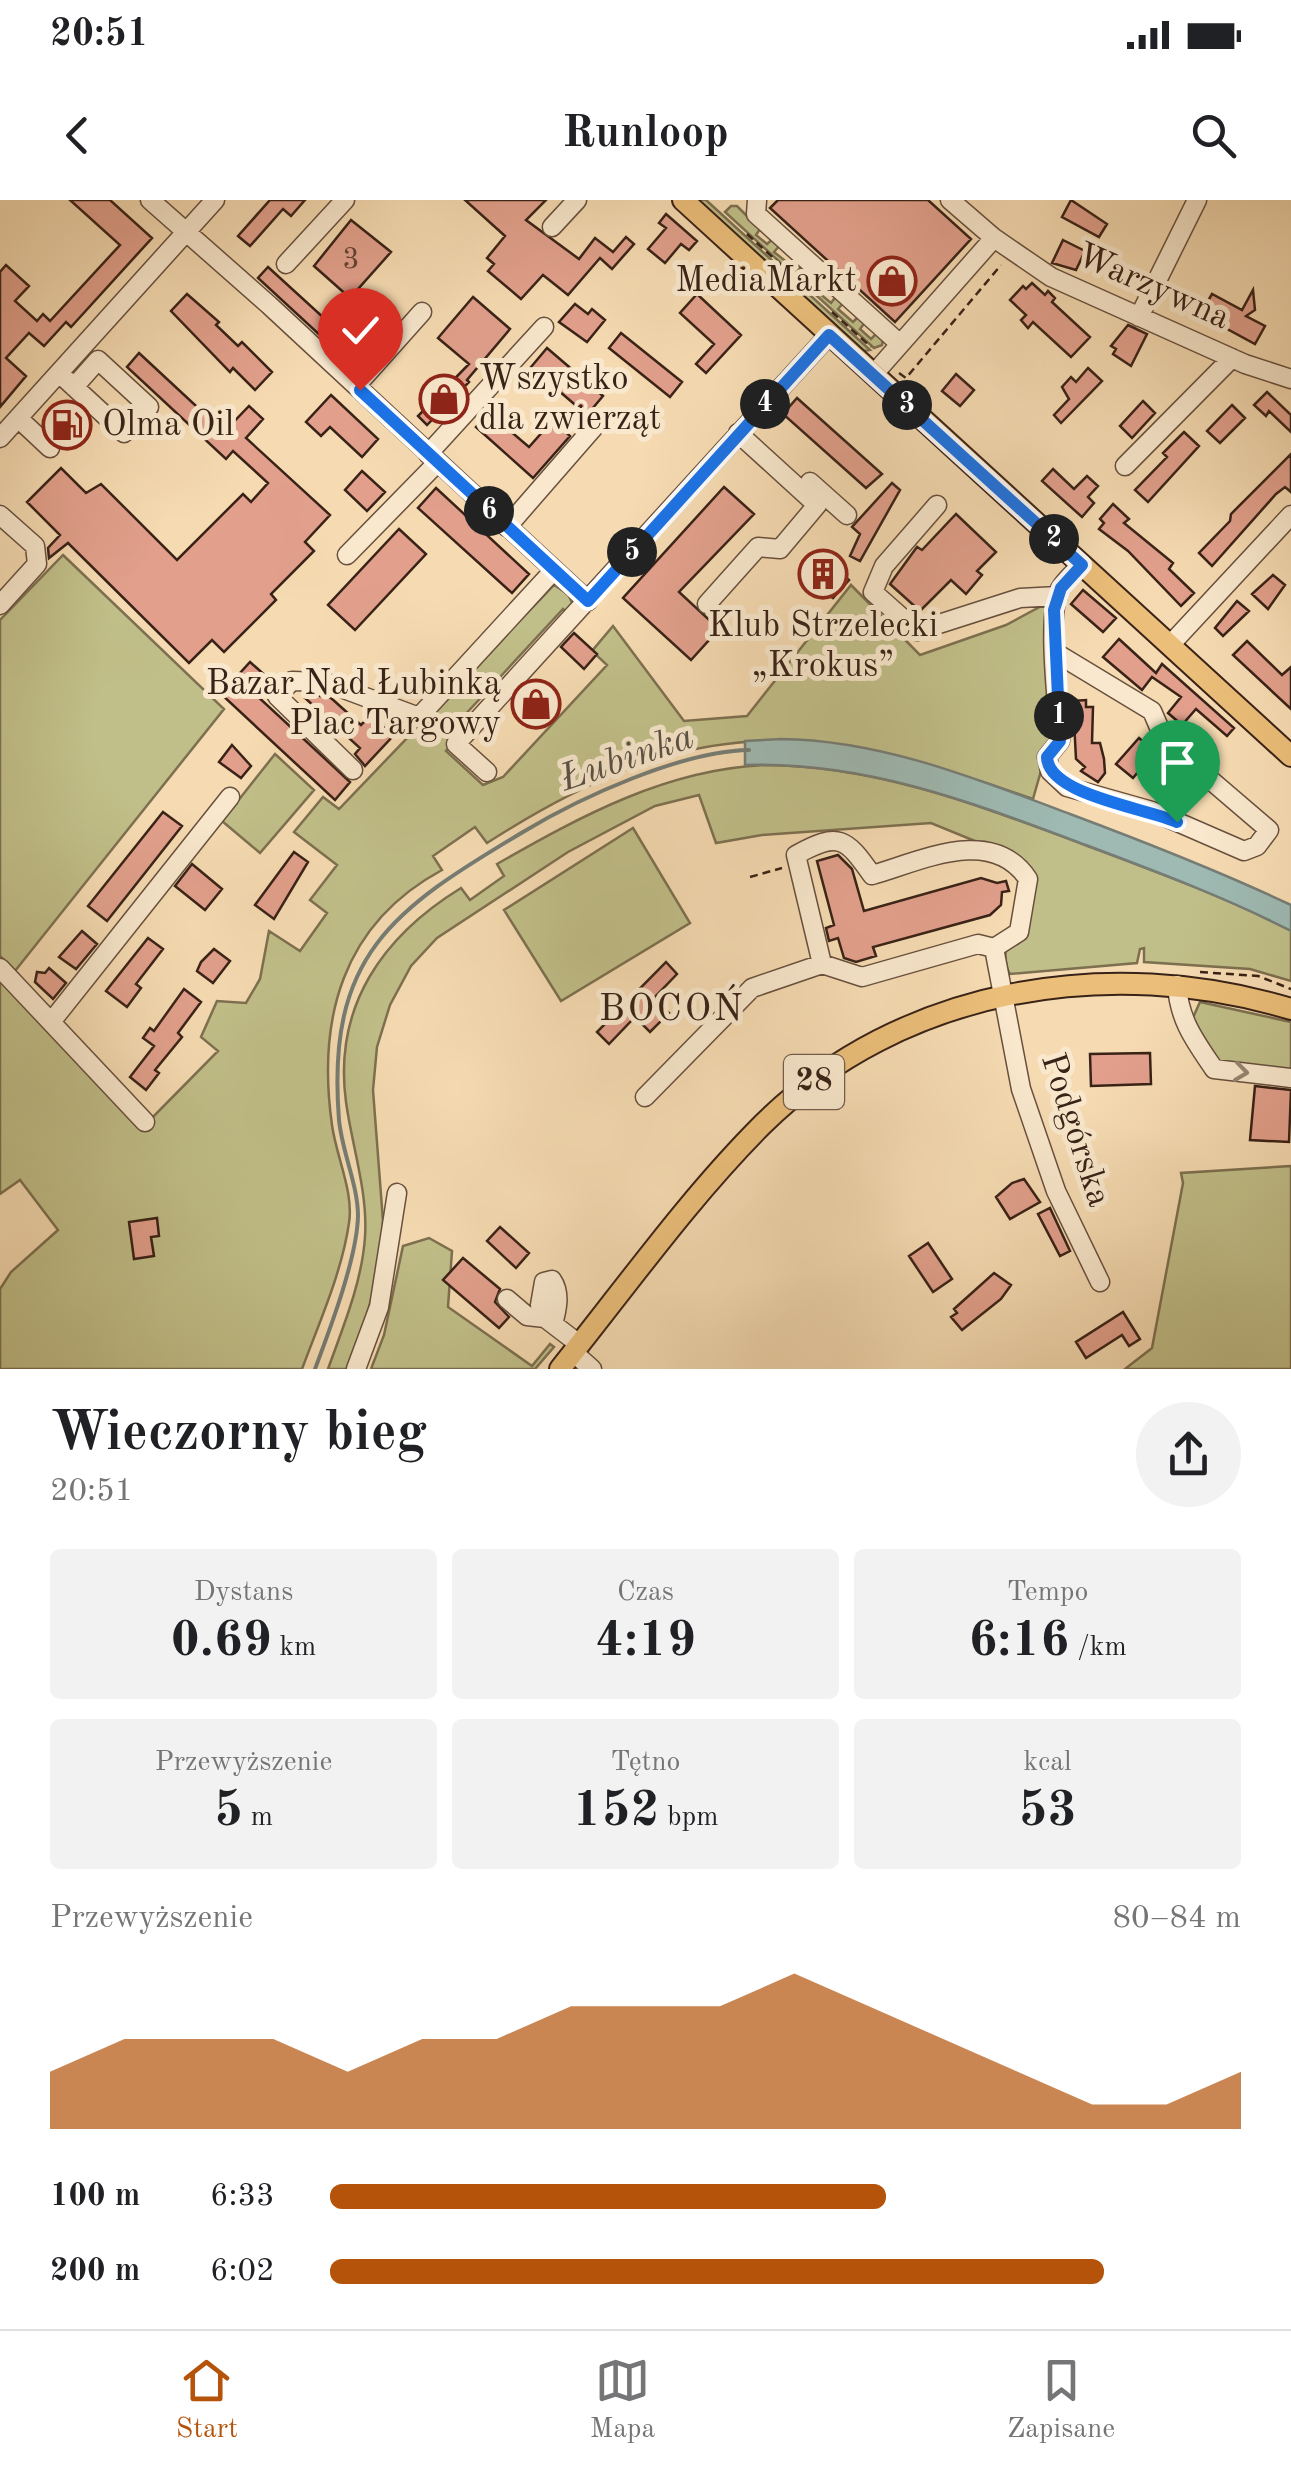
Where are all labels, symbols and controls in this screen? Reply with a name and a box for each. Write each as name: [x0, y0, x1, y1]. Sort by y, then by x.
text: 20:51: [50, 16, 149, 54]
icon: back: [50, 108, 105, 163]
icon: search: [1186, 108, 1241, 163]
text: Runloop: [562, 112, 729, 157]
street label: Warzywna: [1071, 238, 1235, 336]
house number: 3: [342, 245, 360, 275]
shop icon: MediaMarkt: [866, 255, 918, 307]
place label: MediaMarkt: [675, 264, 857, 299]
pin: [318, 288, 403, 391]
icon: check: [333, 303, 388, 358]
place label: Wszystko dla zwierząt: [479, 362, 661, 437]
shop icon: Wszystko dla zwierząt: [418, 373, 470, 425]
pin: 4: [740, 379, 790, 429]
pin: 3: [882, 380, 932, 430]
text: 4: [757, 390, 773, 418]
text: 3: [899, 391, 915, 419]
fuel station icon: Olma Oil: [41, 399, 93, 451]
place label: Olma Oil: [102, 408, 234, 443]
pin: 6: [464, 486, 514, 536]
text: 6: [481, 497, 497, 525]
pin: 2: [1029, 514, 1079, 564]
text: 2: [1046, 525, 1062, 553]
pin: 5: [607, 527, 657, 577]
text: 5: [624, 538, 640, 566]
building icon: Klub Strzelecki „Krokus”: [797, 548, 849, 600]
place label: Klub Strzelecki „Krokus”: [708, 609, 938, 684]
place label: Bazar Nad Łubinką Plac Targowy: [206, 667, 501, 742]
shop icon: Bazar Nad Łubinką Plac Targowy: [510, 678, 562, 730]
pin: 1: [1034, 691, 1084, 741]
text: 1: [1051, 702, 1067, 730]
water label: Łubinka: [554, 718, 699, 800]
pin: [1135, 720, 1220, 823]
icon: arrive: [1150, 735, 1205, 790]
district label: BOCOŃ: [599, 984, 745, 1029]
street label: Podgórska: [1034, 1049, 1116, 1211]
road number: 28: [784, 1055, 844, 1109]
one-way arrow: [1233, 1061, 1249, 1082]
button: share: [1136, 1402, 1241, 1507]
text: Wieczorny bieg: [50, 1407, 427, 1462]
text: 20:51: [50, 1476, 133, 1508]
text: Dystans: [194, 1579, 293, 1607]
text: Czas: [617, 1579, 674, 1607]
text: Tempo: [1007, 1579, 1088, 1607]
text: 0.69: [171, 1617, 272, 1667]
text: 4:19: [595, 1617, 696, 1667]
text: 6:16: [968, 1617, 1069, 1667]
text: km: [272, 1634, 316, 1662]
text: /km: [1069, 1634, 1127, 1662]
text: Przewyższenie: [155, 1749, 332, 1777]
text: Tętno: [611, 1749, 680, 1777]
text: kcal: [1023, 1749, 1072, 1777]
text: 5: [214, 1787, 243, 1837]
text: 152: [573, 1787, 660, 1837]
text: 53: [1019, 1787, 1077, 1837]
text: m: [243, 1804, 273, 1832]
text: bpm: [660, 1804, 718, 1832]
text: Przewyższenie: [50, 1903, 253, 1935]
text: 80–84 m: [1113, 1903, 1241, 1935]
text: 100 m: [50, 2181, 140, 2213]
text: 6:33: [210, 2181, 275, 2213]
text: 200 m: [50, 2256, 140, 2288]
text: 6:02: [210, 2256, 275, 2288]
tab: Start: [176, 2353, 238, 2448]
tab: Mapa: [590, 2353, 655, 2448]
tab: Zapisane: [1007, 2353, 1115, 2448]

